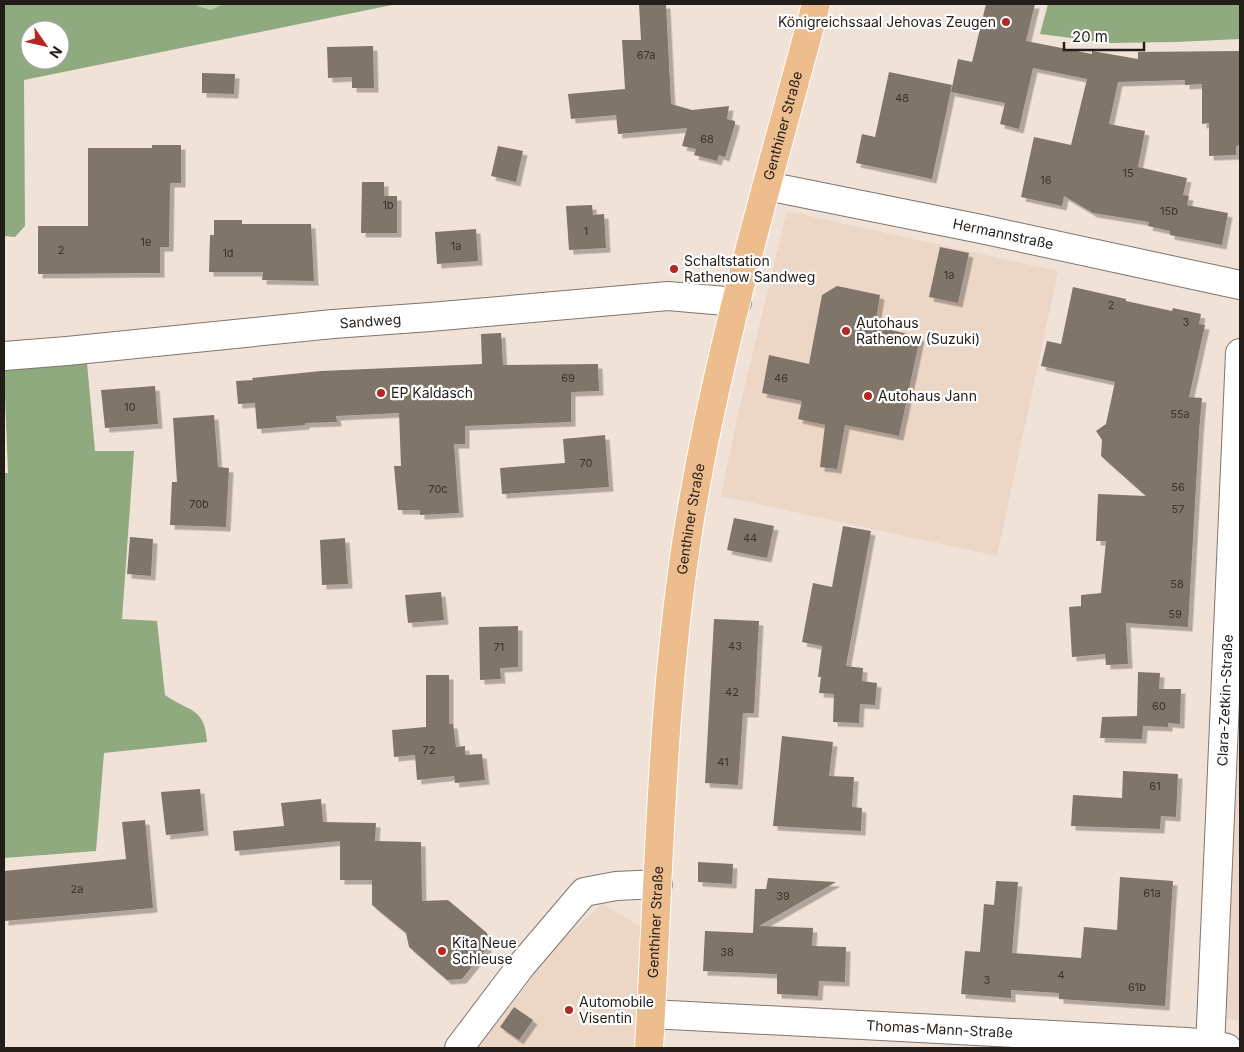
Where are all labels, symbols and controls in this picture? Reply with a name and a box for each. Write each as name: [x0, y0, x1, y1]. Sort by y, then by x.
place label: Königreichssaal Jehovas Zeugen: [778, 13, 996, 30]
marker: Königreichssaal Jehovas Zeugen: [1000, 16, 1012, 28]
north arrow: [20, 20, 70, 70]
scale bar: [1064, 20, 1144, 52]
text: 20 m: [1072, 27, 1108, 46]
text: N: [46, 43, 66, 62]
house number: 67a: [637, 48, 655, 62]
street label: Genthiner Straße: [759, 69, 805, 182]
house number: 48: [895, 91, 909, 105]
house number: 68: [700, 132, 714, 146]
house number: 15: [1122, 166, 1134, 180]
house number: 16: [1040, 173, 1052, 187]
house number: 1b: [382, 198, 394, 212]
house number: 15b: [1160, 204, 1178, 218]
street label: Hermannstraße: [951, 215, 1055, 252]
house number: 1: [584, 224, 588, 238]
house number: 1e: [141, 235, 151, 249]
house number: 1a: [451, 239, 461, 253]
house number: 2: [58, 243, 64, 257]
house number: 1d: [222, 246, 234, 260]
place label: Schaltstation Rathenow Sandweg: [684, 252, 815, 285]
marker: Schaltstation Rathenow Sandweg: [668, 263, 680, 275]
house number: 1a: [944, 268, 954, 282]
house number: 2: [1108, 298, 1114, 312]
street label: Sandweg: [339, 310, 402, 332]
place label: Autohaus Rathenow (Suzuki): [856, 314, 980, 347]
house number: 3: [1183, 315, 1190, 329]
marker: Autohaus Rathenow (Suzuki): [840, 325, 852, 337]
house number: 69: [561, 371, 575, 385]
house number: 46: [774, 371, 788, 385]
place label: EP Kaldasch: [391, 384, 473, 401]
marker: EP Kaldasch: [375, 387, 387, 399]
place label: Autohaus Jann: [878, 387, 977, 404]
marker: Autohaus Jann: [862, 390, 874, 402]
house number: 10: [124, 400, 136, 414]
house number: 55a: [1170, 407, 1190, 421]
house number: 70: [580, 456, 593, 470]
street label: Genthiner Straße: [673, 462, 708, 576]
house number: 56: [1171, 480, 1185, 494]
house number: 70c: [428, 482, 448, 496]
house number: 70b: [189, 497, 209, 511]
house number: 57: [1172, 502, 1184, 516]
house number: 44: [743, 531, 757, 545]
house number: 58: [1170, 577, 1184, 591]
house number: 59: [1168, 607, 1182, 621]
street label: Clara-Zetkin-Straße: [1213, 634, 1236, 767]
house number: 43: [728, 639, 742, 653]
house number: 71: [494, 640, 504, 654]
house number: 42: [725, 685, 739, 699]
house number: 60: [1152, 699, 1166, 713]
house number: 72: [423, 743, 435, 757]
house number: 41: [717, 755, 729, 769]
house number: 61: [1149, 779, 1161, 793]
street label: Genthiner Straße: [644, 866, 666, 979]
house number: 2a: [71, 882, 83, 896]
house number: 61a: [1143, 886, 1161, 900]
house number: 39: [776, 889, 790, 903]
place label: Kita Neue Schleuse: [452, 934, 517, 967]
marker: Kita Neue Schleuse: [436, 945, 448, 957]
house number: 38: [720, 945, 734, 959]
house number: 4: [1057, 968, 1065, 982]
house number: 3: [984, 973, 991, 987]
house number: 61b: [1128, 980, 1146, 994]
place label: Automobile Visentin: [579, 993, 654, 1026]
marker: Automobile Visentin: [563, 1004, 575, 1016]
street label: Thomas-Mann-Straße: [866, 1016, 1013, 1041]

